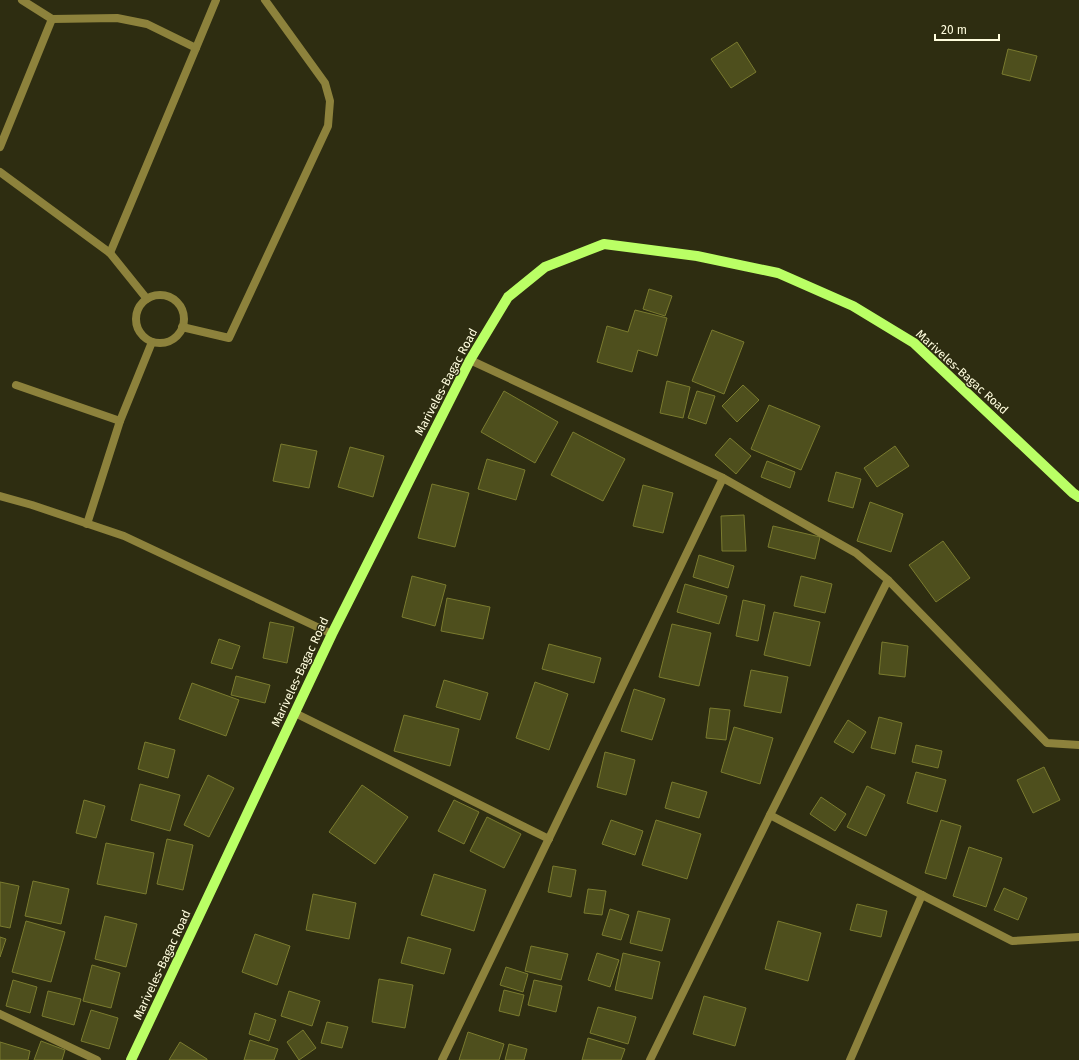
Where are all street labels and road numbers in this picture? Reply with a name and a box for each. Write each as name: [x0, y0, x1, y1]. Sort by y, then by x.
street label: Mariveles-Bagac Road: [412, 326, 480, 438]
street label: Mariveles-Bagac Road: [913, 327, 1011, 417]
street label: Mariveles-Bagac Road: [268, 615, 332, 729]
street label: Mariveles-Bagac Road: [130, 908, 194, 1022]

